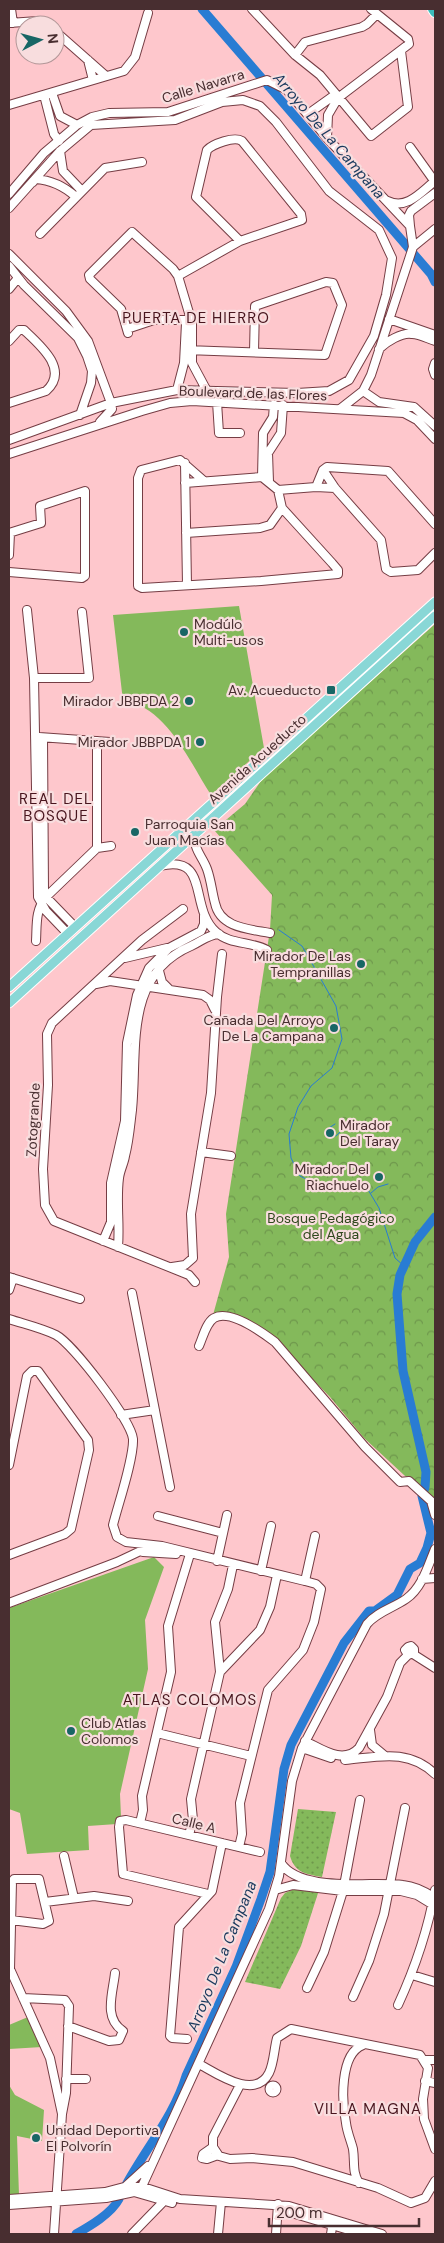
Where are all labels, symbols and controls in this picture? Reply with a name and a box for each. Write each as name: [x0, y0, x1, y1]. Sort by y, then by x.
north arrow: [15, 15, 65, 65]
text: N: [43, 33, 62, 45]
street label: Calle Navarra: [160, 65, 246, 107]
water label: Arroyo De La Campana: [268, 68, 389, 203]
district label: PUERTA DE HIERRO: [122, 308, 270, 328]
street label: Boulevard de las Flores: [179, 381, 327, 405]
place label: Modúlo Multi-usos: [194, 615, 264, 649]
marker: Modúlo Multi-usos: [178, 626, 190, 638]
place label: Av. Acueducto: [228, 681, 321, 699]
marker: Av. Acueducto: [325, 684, 337, 696]
place label: Mirador JBBPDA 2: [63, 692, 179, 710]
marker: Mirador JBBPDA 2: [183, 695, 195, 707]
street label: Avenida Acueducto: [204, 710, 310, 808]
place label: Mirador JBBPDA 1: [78, 733, 190, 751]
marker: Mirador JBBPDA 1: [194, 736, 206, 748]
district label: REAL DEL BOSQUE: [19, 789, 93, 826]
place label: Parroquia San Juan Macías: [145, 815, 234, 849]
marker: Parroquia San Juan Macías: [129, 826, 141, 838]
place label: Mirador De Las Tempranillas: [254, 947, 351, 981]
marker: Mirador De Las Tempranillas: [355, 958, 367, 970]
place label: Cañada Del Arroyo De La Campana: [204, 1011, 324, 1045]
marker: Cañada Del Arroyo De La Campana: [328, 1022, 340, 1034]
street label: Zotogrande: [22, 1082, 44, 1158]
place label: Mirador Del Taray: [340, 1116, 399, 1150]
marker: Mirador Del Taray: [324, 1127, 336, 1139]
place label: Mirador Del Riachuelo: [294, 1160, 369, 1194]
marker: Mirador Del Riachuelo: [373, 1171, 385, 1183]
park label: Bosque Pedagógico del Agua: [267, 1209, 395, 1243]
district label: ATLAS COLOMOS: [123, 1690, 257, 1710]
place label: Club Atlas Colomos: [81, 1714, 147, 1748]
marker: Club Atlas Colomos: [65, 1725, 77, 1737]
street label: Calle A: [170, 1809, 218, 1837]
water label: Arroyo De La Campana: [182, 1878, 261, 2035]
district label: VILLA MAGNA: [314, 2099, 422, 2119]
place label: Unidad Deportiva El Polvorín: [46, 2121, 159, 2155]
marker: Unidad Deportiva El Polvorín: [30, 2132, 42, 2144]
scale bar: [269, 2196, 419, 2228]
text: 200 m: [276, 2203, 322, 2223]

